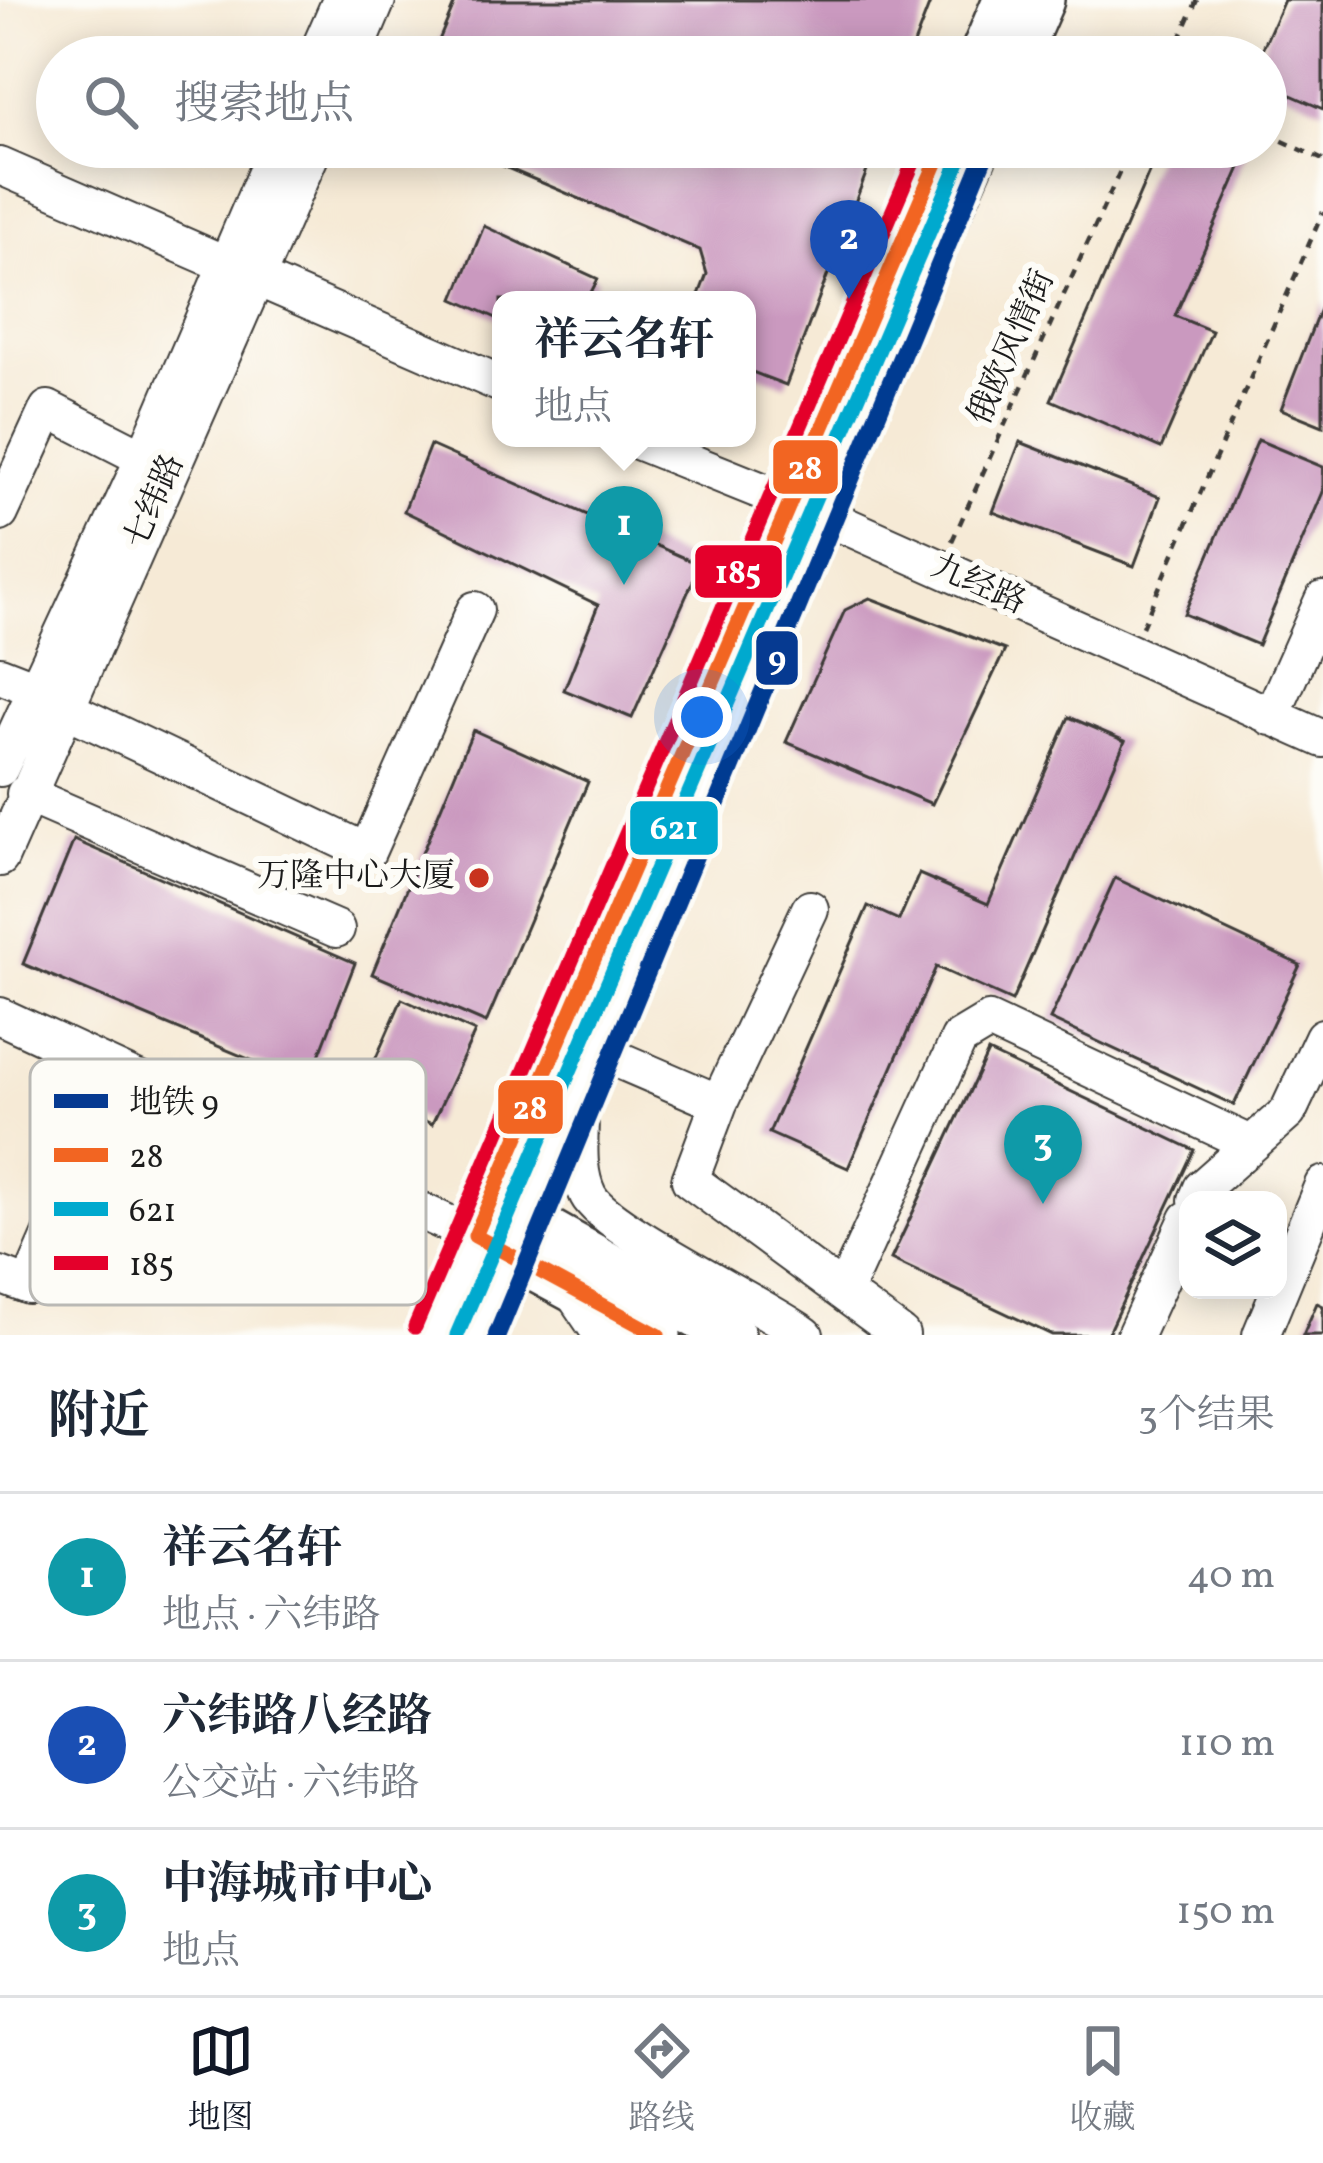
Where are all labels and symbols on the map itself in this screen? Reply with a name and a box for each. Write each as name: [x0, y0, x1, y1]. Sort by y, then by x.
pin: 2: [810, 200, 888, 299]
street label: 俄欧风情街: [958, 263, 1068, 433]
line badge: 28: [771, 438, 840, 496]
street label: 七纬路: [115, 447, 197, 557]
text: 28: [787, 448, 823, 494]
pin: 1: [585, 486, 663, 585]
line badge: 185: [693, 543, 784, 600]
street label: 九经路: [923, 545, 1033, 627]
text: 185: [715, 552, 761, 598]
line badge: 9: [754, 629, 800, 687]
text: 9: [768, 638, 786, 684]
your location: [672, 687, 732, 747]
line badge: 621: [628, 799, 720, 857]
text: 621: [650, 808, 698, 854]
place label: 万隆中心大厦: [257, 855, 455, 901]
marker: 万隆中心大厦: [466, 865, 492, 891]
legend: [30, 1059, 426, 1305]
line badge: 28: [496, 1078, 565, 1136]
text: 地铁 9: [129, 1082, 219, 1128]
text: 28: [512, 1088, 548, 1134]
pin: 3: [1004, 1105, 1082, 1204]
text: 28: [129, 1136, 164, 1182]
text: 621: [129, 1190, 176, 1236]
text: 185: [129, 1244, 174, 1290]

